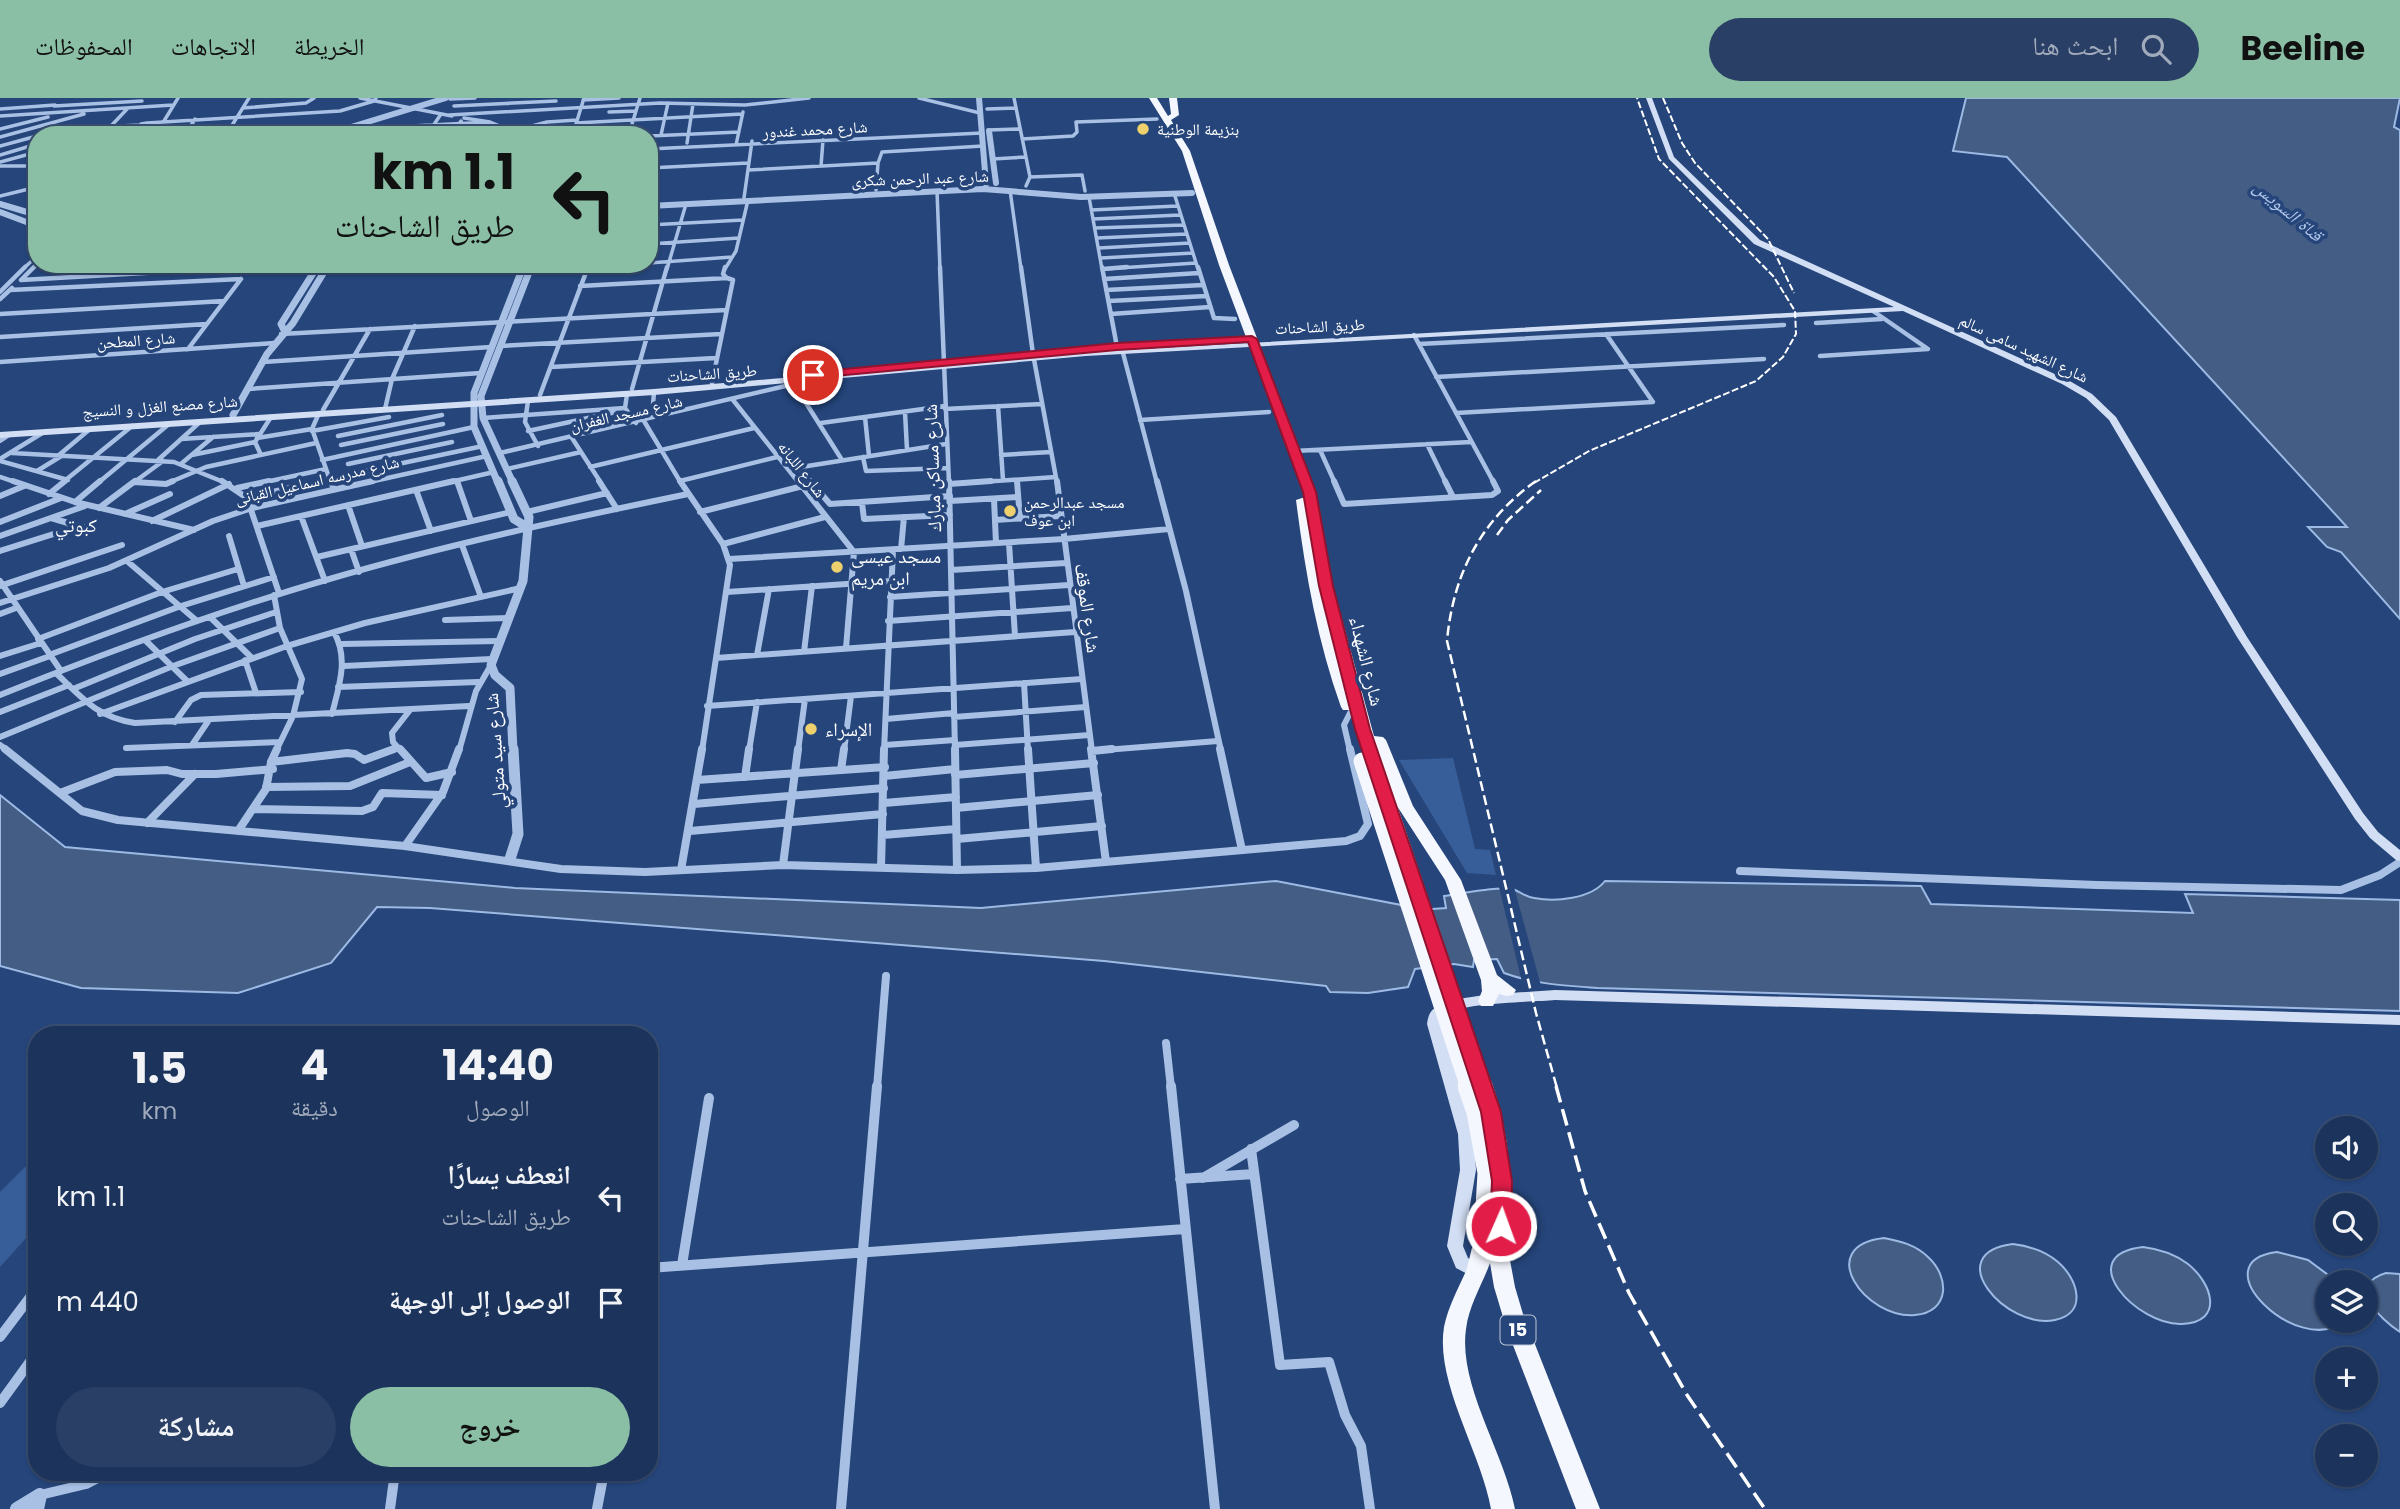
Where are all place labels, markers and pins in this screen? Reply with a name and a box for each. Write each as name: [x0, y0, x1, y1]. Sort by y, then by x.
place label: بنزيمة الوطنية: [1157, 118, 1239, 141]
marker: بنزيمة الوطنية: [1135, 121, 1151, 137]
pin: [783, 345, 843, 405]
place label: مسجد عبدالرحمن ابن عوف: [1024, 491, 1125, 532]
marker: مسجد عبدالرحمن ابن عوف: [1002, 503, 1018, 519]
place label: مسجد عيسى ابن مريم: [851, 543, 941, 592]
marker: مسجد عيسى ابن مريم: [829, 559, 845, 575]
place label: الإسراء: [825, 716, 872, 743]
marker: الإسراء: [803, 721, 819, 737]

